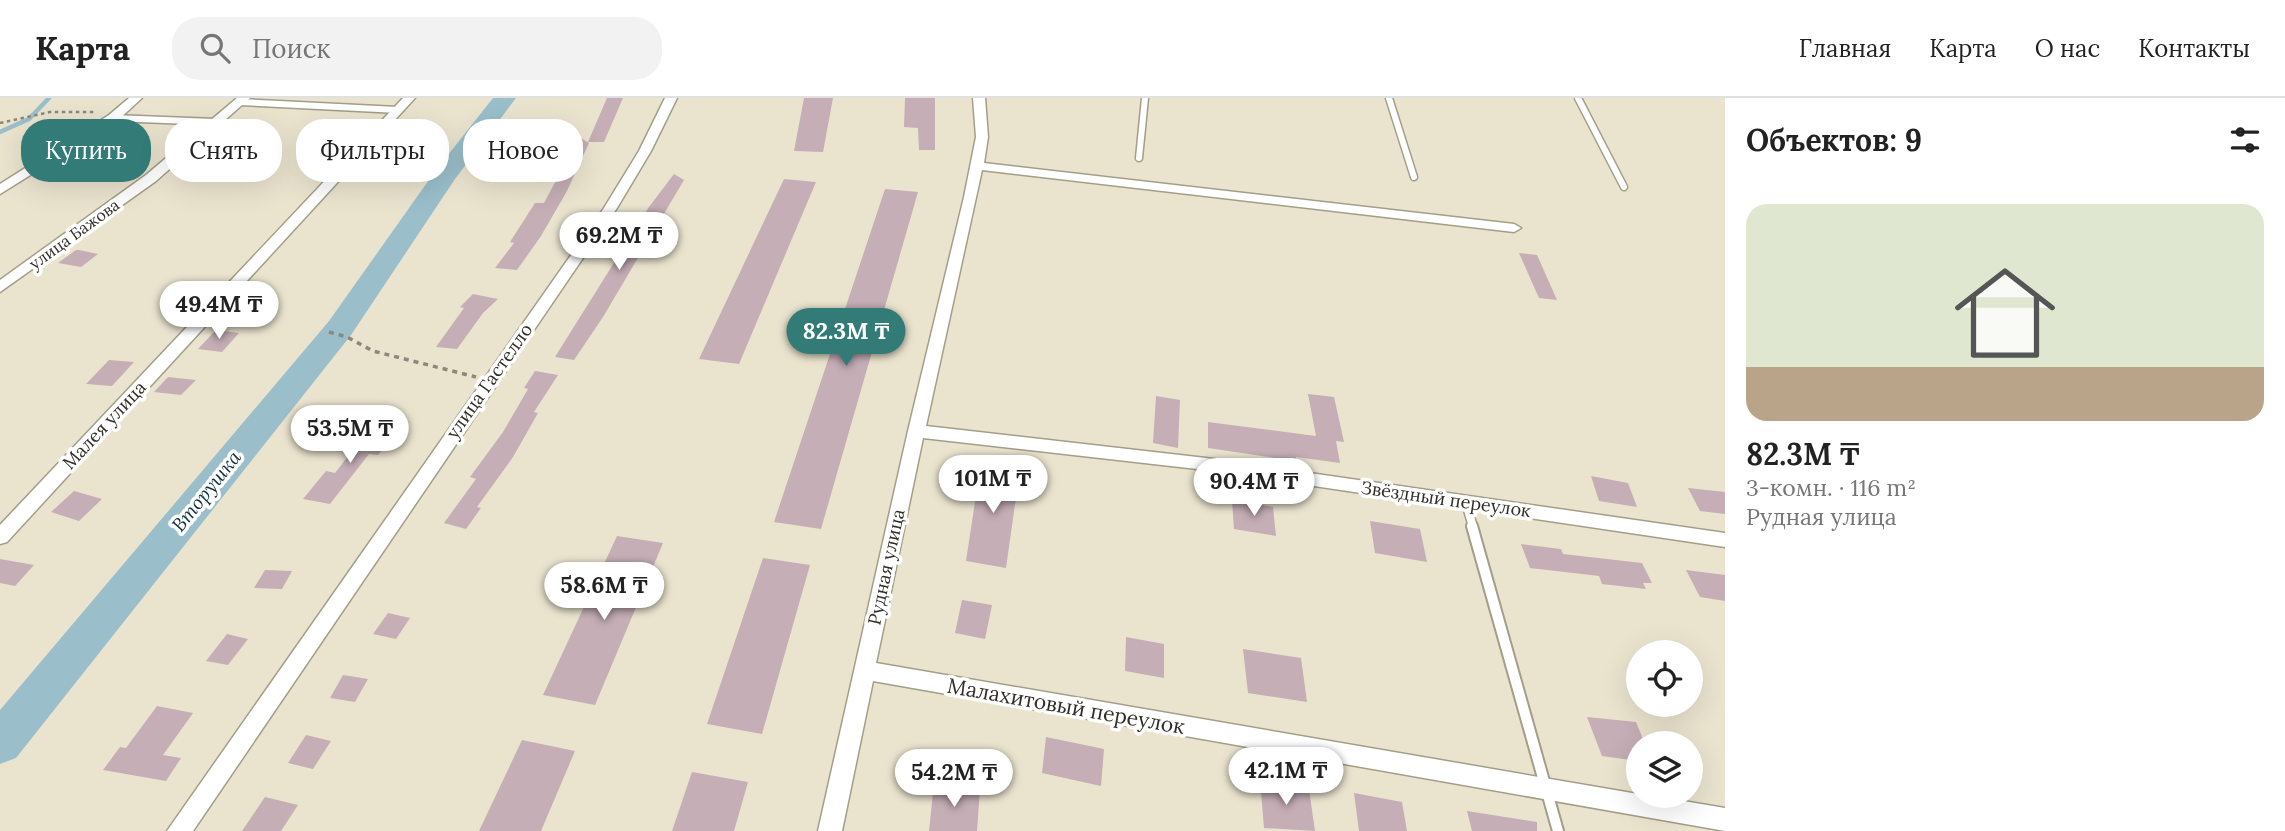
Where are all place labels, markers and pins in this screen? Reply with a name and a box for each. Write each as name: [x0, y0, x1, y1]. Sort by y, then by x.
pin: 69.2M ₸: [554, 212, 684, 272]
pin: 49.4M ₸: [154, 282, 284, 341]
pin: 82.3M ₸: [781, 308, 911, 368]
pin: 53.5M ₸: [285, 406, 415, 465]
pin: 101M ₸: [936, 456, 1050, 515]
pin: 90.4M ₸: [1189, 458, 1319, 518]
pin: 58.6M ₸: [539, 562, 669, 622]
pin: 42.1M ₸: [1221, 748, 1351, 807]
pin: 54.2M ₸: [889, 750, 1019, 809]

